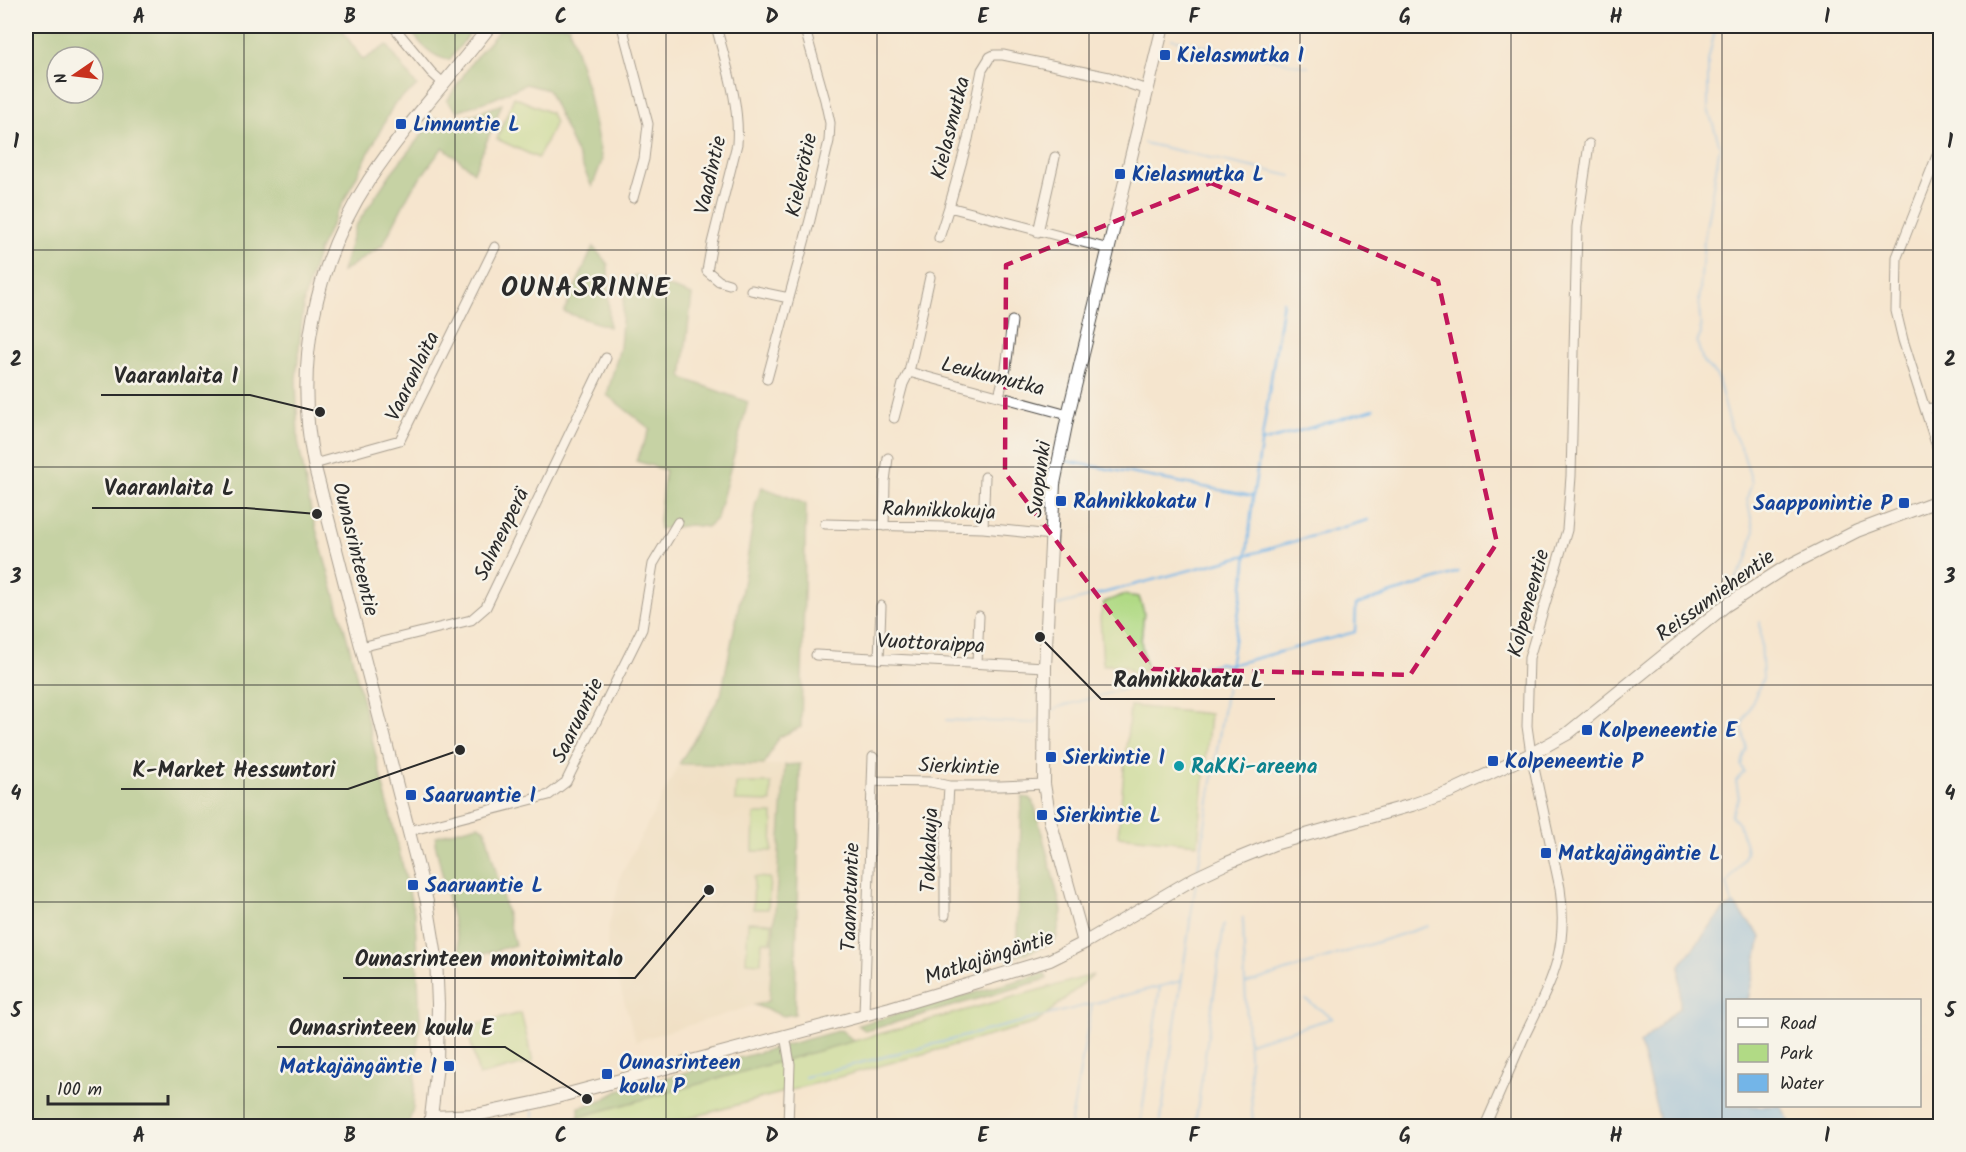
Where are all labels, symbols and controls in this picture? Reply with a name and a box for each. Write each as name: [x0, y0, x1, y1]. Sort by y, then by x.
text: A: [133, 2, 145, 34]
text: B: [344, 2, 356, 34]
text: C: [555, 2, 567, 34]
text: D: [765, 2, 779, 34]
text: E: [977, 2, 989, 34]
text: F: [1189, 2, 1201, 34]
text: G: [1399, 2, 1411, 34]
text: H: [1609, 2, 1623, 34]
text: I: [1824, 2, 1830, 34]
place label: Kielasmutka I: [1177, 40, 1304, 73]
north arrow: [45, 45, 105, 105]
marker: Kielasmutka I: [1158, 48, 1172, 62]
text: N: [49, 70, 75, 86]
street label: Kielasmutka: [923, 73, 980, 184]
place label: Linnuntie L: [413, 109, 520, 142]
marker: Linnuntie L: [394, 117, 408, 131]
text: 1: [13, 127, 19, 159]
text: 1: [1947, 127, 1953, 159]
street label: Kiekerötie: [777, 130, 828, 220]
street label: Vaadintie: [686, 132, 737, 218]
place label: Kielasmutka L: [1132, 159, 1264, 192]
marker: Kielasmutka L: [1113, 167, 1127, 181]
district label: OUNASRINNE: [501, 267, 671, 310]
street label: Vaaranlaita: [377, 326, 449, 427]
text: 2: [10, 345, 22, 377]
text: 2: [1944, 345, 1956, 377]
street label: Leukumutka: [937, 349, 1048, 406]
callout: Vaaranlaita I: [101, 355, 250, 395]
text: Vaaranlaita I: [114, 360, 239, 395]
street label: Suopunki: [1019, 438, 1062, 519]
callout: Vaaranlaita L: [92, 468, 246, 508]
text: Vaaranlaita L: [104, 472, 234, 507]
street label: Ounasrinteentie: [322, 479, 387, 620]
street label: Salmenperä: [466, 482, 540, 587]
place label: Rahnikkokatu I: [1073, 486, 1211, 519]
place label: Saapponintie P: [1753, 488, 1893, 521]
street label: Rahnikkokuja: [881, 493, 996, 530]
marker: Rahnikkokatu I: [1054, 494, 1068, 508]
marker: Saapponintie P: [1897, 496, 1911, 510]
street label: Reissumiehentie: [1649, 541, 1783, 651]
street label: Kolpeneentie: [1499, 545, 1560, 661]
text: 3: [10, 562, 22, 594]
text: 3: [1944, 562, 1956, 594]
street label: Vuottoraippa: [876, 625, 986, 664]
callout: Rahnikkokatu L: [1101, 659, 1275, 699]
text: Rahnikkokatu L: [1113, 664, 1263, 699]
street label: Saaruantie: [543, 672, 613, 769]
place label: Kolpeneentie E: [1599, 715, 1738, 748]
marker: Kolpeneentie E: [1580, 723, 1594, 737]
place label: Sierkintie I: [1063, 742, 1165, 775]
place label: Kolpeneentie P: [1505, 746, 1644, 779]
callout: K-Market Hessuntori: [121, 749, 348, 789]
street label: Sierkintie: [918, 750, 1001, 785]
marker: Sierkintie I: [1044, 750, 1058, 764]
place label: RaKKi-areena: [1191, 751, 1318, 784]
text: K-Market Hessuntori: [133, 754, 337, 789]
marker: Kolpeneentie P: [1486, 754, 1500, 768]
marker: RaKKi-areena: [1172, 759, 1186, 773]
text: 4: [11, 779, 22, 811]
text: 4: [1945, 779, 1956, 811]
place label: Saaruantie I: [423, 780, 536, 813]
marker: Saaruantie I: [404, 788, 418, 802]
place label: Sierkintie L: [1054, 800, 1161, 833]
street label: Tokkakuja: [913, 807, 948, 893]
marker: Sierkintie L: [1035, 808, 1049, 822]
place label: Matkajängäntie L: [1558, 838, 1720, 871]
street label: Taamotuntie: [833, 841, 870, 952]
marker: Matkajängäntie L: [1539, 846, 1553, 860]
place label: Saaruantie L: [425, 870, 543, 903]
marker: Saaruantie L: [406, 878, 420, 892]
street label: Matkajängäntie: [920, 922, 1059, 995]
callout: Ounasrinteen monitoimitalo: [343, 938, 635, 978]
text: Ounasrinteen monitoimitalo: [355, 943, 623, 978]
text: 5: [10, 996, 23, 1028]
text: 5: [1944, 996, 1957, 1028]
legend: [1726, 999, 1921, 1107]
callout: Ounasrinteen koulu E: [277, 1007, 505, 1047]
text: Road: [1780, 1010, 1817, 1039]
text: Ounasrinteen koulu E: [289, 1012, 494, 1047]
text: Park: [1780, 1040, 1813, 1069]
place label: Ounasrinteen koulu P: [619, 1047, 741, 1104]
place label: Matkajängäntie I: [280, 1051, 437, 1084]
marker: Matkajängäntie I: [442, 1059, 456, 1073]
marker: Ounasrinteen koulu P: [600, 1067, 614, 1081]
scale bar: [48, 1068, 168, 1106]
text: Water: [1780, 1070, 1825, 1099]
text: 100 m: [57, 1076, 102, 1105]
text: A: [133, 1121, 145, 1152]
text: B: [344, 1121, 356, 1152]
text: C: [555, 1121, 567, 1152]
text: D: [765, 1121, 779, 1152]
text: E: [977, 1121, 989, 1152]
text: F: [1189, 1121, 1201, 1152]
text: G: [1399, 1121, 1411, 1152]
text: H: [1609, 1121, 1623, 1152]
text: I: [1824, 1121, 1830, 1152]

